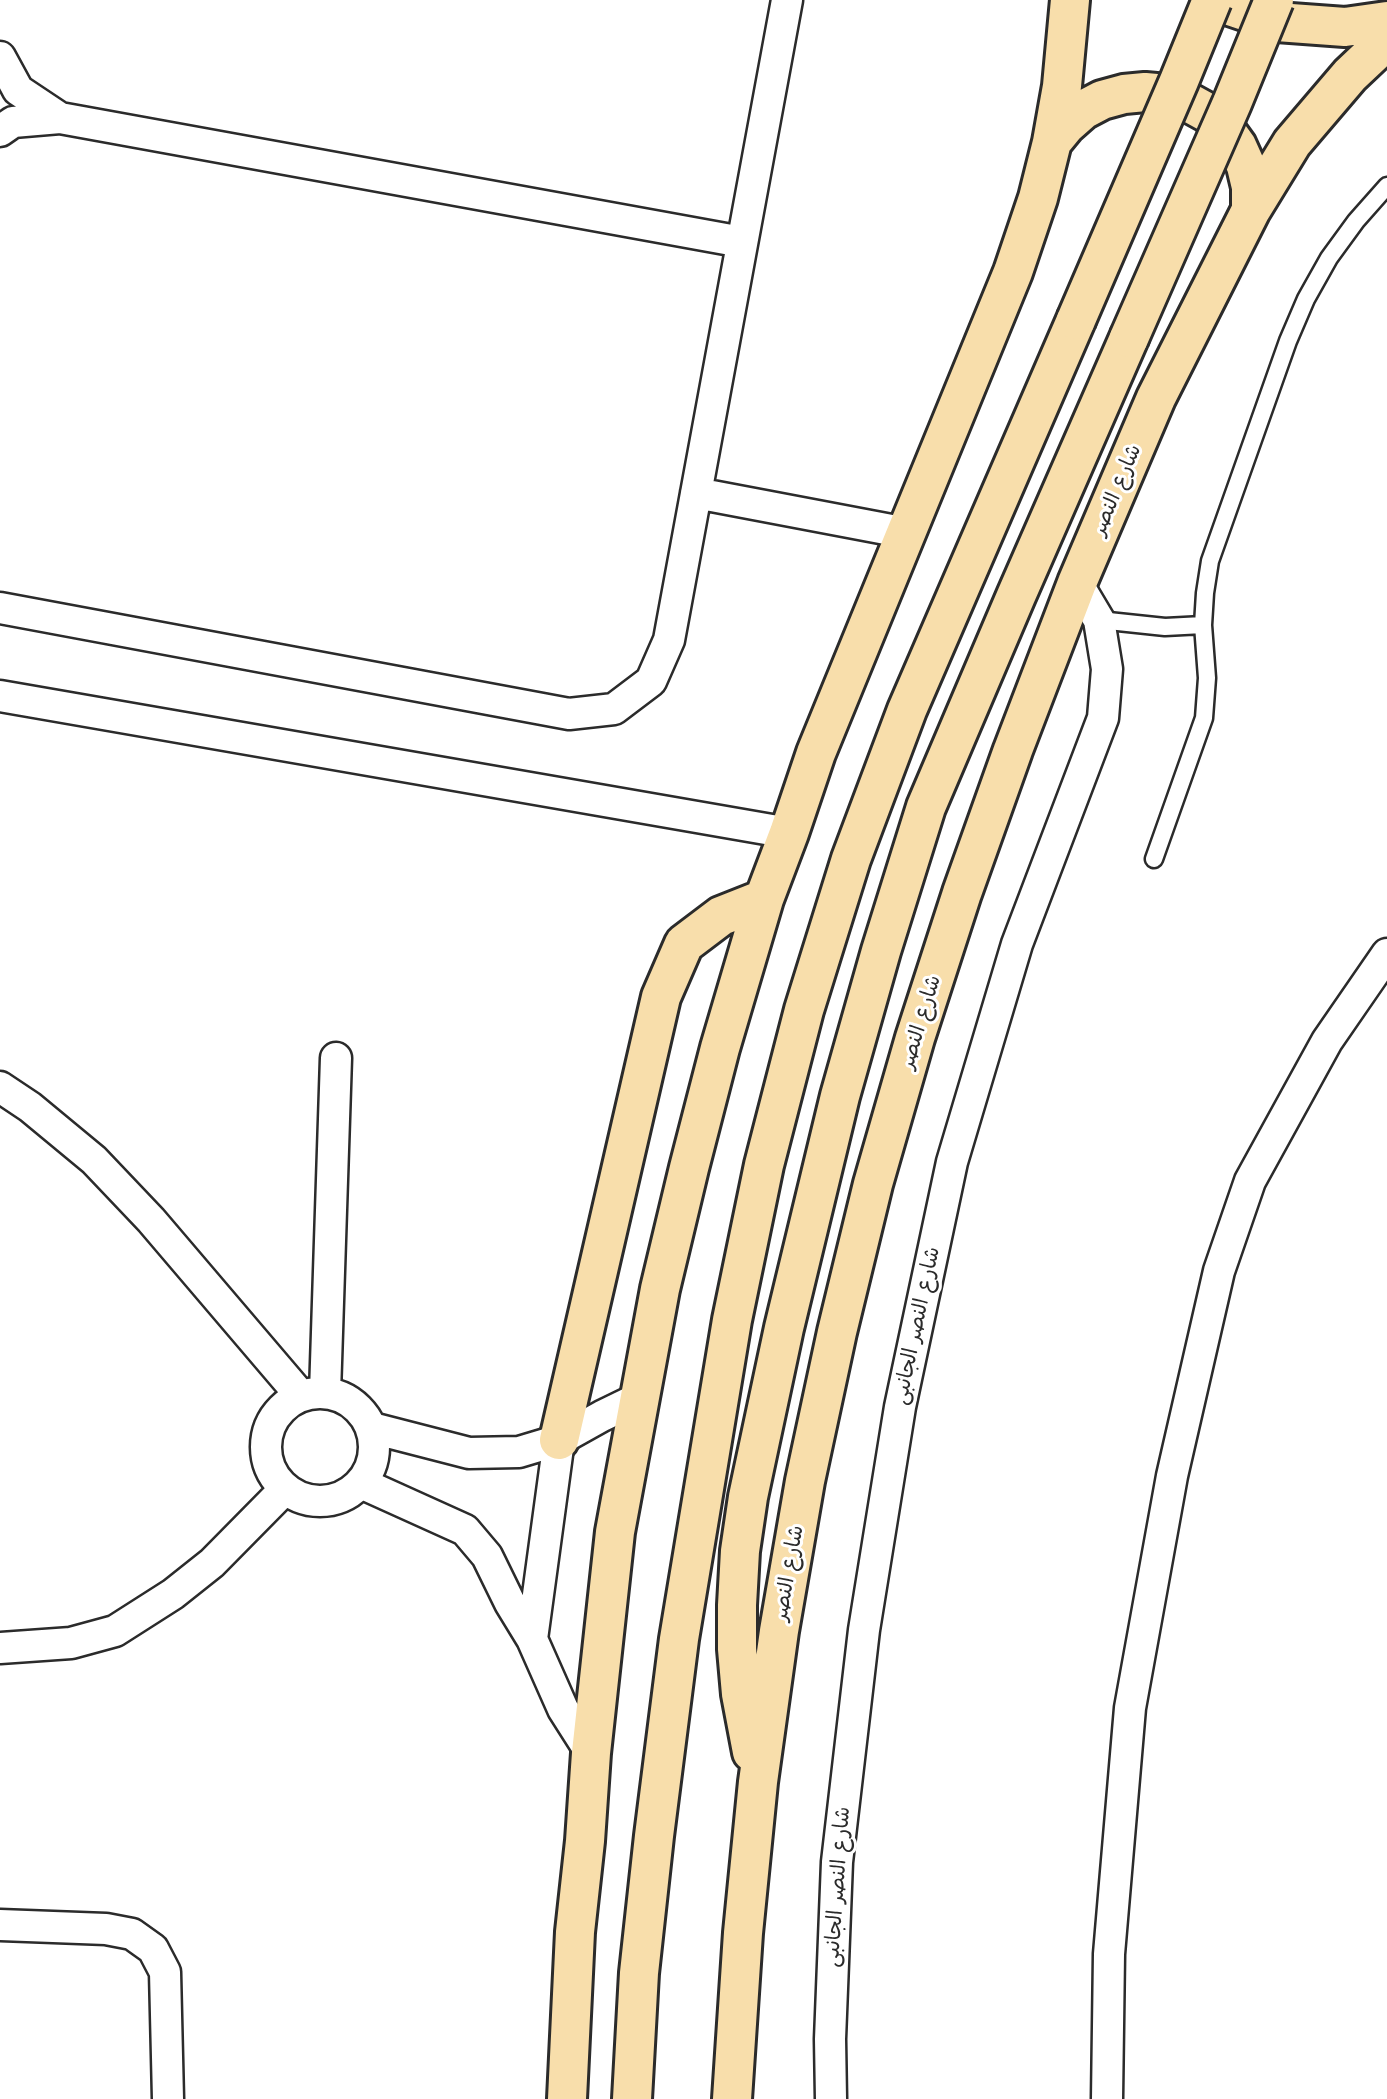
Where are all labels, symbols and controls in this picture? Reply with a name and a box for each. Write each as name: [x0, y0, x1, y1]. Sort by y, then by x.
street label: شارع النصر: [1087, 441, 1147, 539]
street label: شارع النصر: [895, 972, 947, 1072]
street label: شارع النصر الجانبى: [888, 1245, 946, 1407]
street label: شارع النصر: [768, 1523, 810, 1623]
street label: شارع النصر الجانبى: [820, 1806, 856, 1968]

